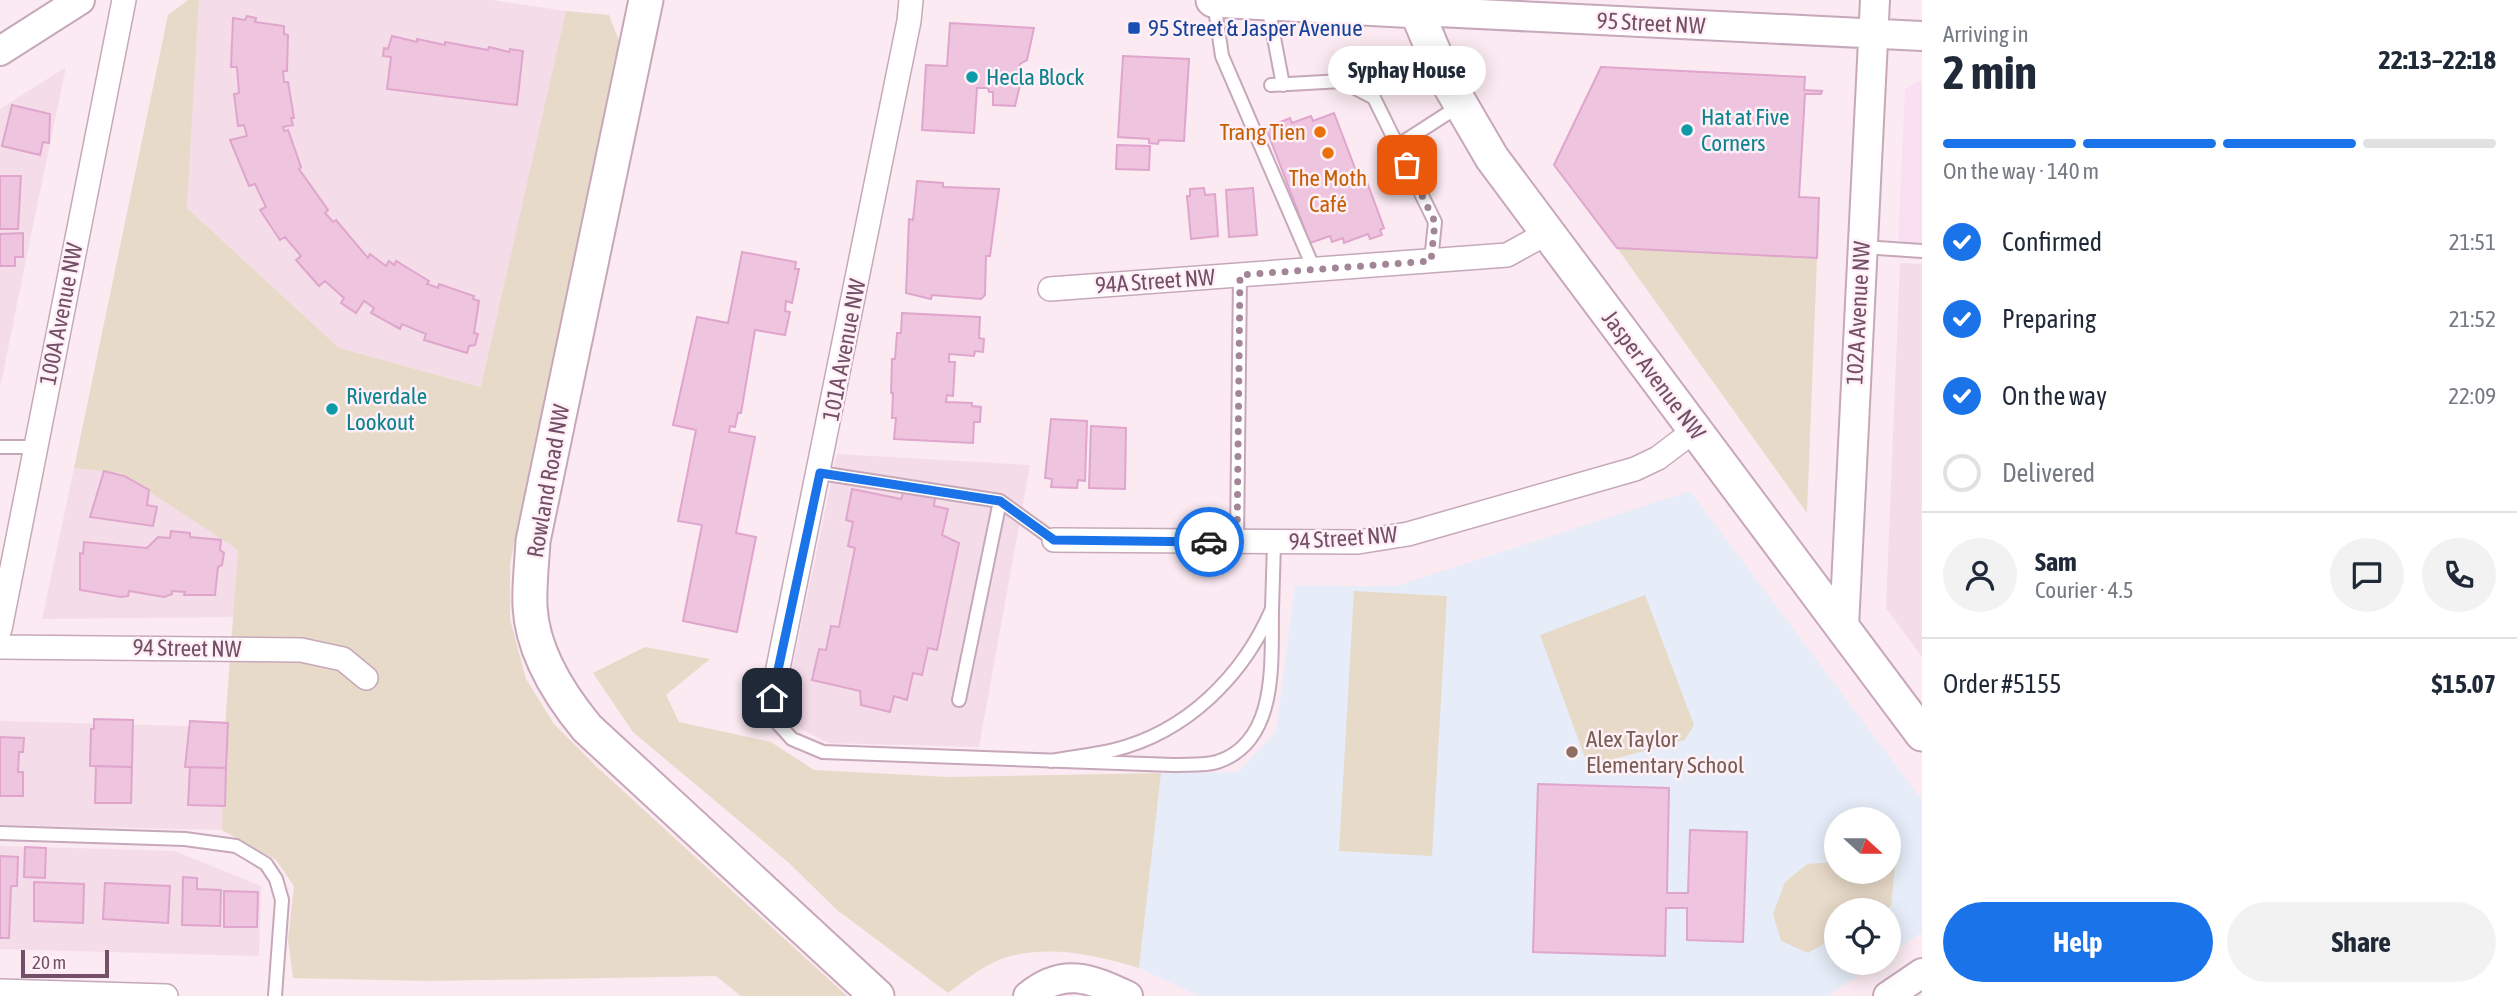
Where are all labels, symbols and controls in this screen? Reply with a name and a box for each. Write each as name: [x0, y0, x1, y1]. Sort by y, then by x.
street label: 95 Street NW: [1596, 7, 1706, 39]
place label: 95 Street & Jasper Avenue: [1148, 15, 1363, 41]
marker: 95 Street & Jasper Avenue: [1126, 20, 1142, 36]
text: Arriving in: [1943, 21, 2029, 47]
text: 22:13–22:18: [2379, 45, 2496, 75]
callout: Syphay House: [1328, 46, 1486, 95]
text: 2 min: [1943, 46, 2037, 99]
text: Syphay House: [1348, 57, 1466, 83]
place label: Hecla Block: [986, 64, 1084, 90]
marker: Hecla Block: [964, 69, 980, 85]
place label: Hat at Five Corners: [1701, 104, 1790, 156]
place label: Trang Tien: [1220, 119, 1306, 145]
marker: Hat at Five Corners: [1679, 122, 1695, 138]
marker: Trang Tien: [1312, 124, 1328, 140]
pin: [1377, 135, 1437, 195]
marker: The Moth Café: [1320, 145, 1336, 161]
icon: bag: [1388, 146, 1426, 184]
text: On the way · 140 m: [1943, 158, 2099, 184]
place label: The Moth Café: [1289, 165, 1367, 217]
icon: check: [1943, 223, 1981, 261]
text: Confirmed: [2002, 227, 2102, 257]
text: 21:51: [2449, 229, 2496, 255]
street label: 102A Avenue NW: [1841, 240, 1875, 386]
street label: 100A Avenue NW: [35, 241, 88, 387]
street label: 94A Street NW: [1094, 264, 1216, 298]
street label: 101A Avenue NW: [818, 277, 871, 423]
icon: check: [1943, 300, 1981, 338]
text: Preparing: [2002, 304, 2096, 334]
street label: Jasper Avenue NW: [1597, 305, 1711, 445]
text: 21:52: [2449, 306, 2496, 332]
icon: check: [1943, 377, 1981, 415]
text: On the way: [2002, 381, 2107, 411]
place label: Riverdale Lookout: [346, 383, 427, 435]
text: 22:09: [2448, 383, 2496, 409]
marker: Riverdale Lookout: [324, 401, 340, 417]
street label: Rowland Road NW: [522, 402, 574, 560]
text: Delivered: [2002, 458, 2095, 488]
courier: [1174, 507, 1244, 577]
street label: 94 Street NW: [1288, 521, 1398, 555]
icon: car: [1190, 523, 1228, 561]
button: person: [1943, 538, 2017, 612]
button: chat: [2330, 538, 2404, 612]
button: phone: [2422, 538, 2496, 612]
text: Sam: [2035, 547, 2077, 577]
text: Courier · 4.5: [2035, 577, 2134, 603]
street label: 94 Street NW: [132, 634, 242, 662]
pin: [742, 668, 802, 728]
text: Order #5155: [1943, 669, 2062, 699]
text: $15.07: [2432, 669, 2496, 699]
icon: home: [753, 679, 791, 717]
place label: Alex Taylor Elementary School: [1586, 726, 1744, 778]
marker: Alex Taylor Elementary School: [1564, 744, 1580, 760]
north arrow: [1824, 807, 1900, 884]
map controls: [1824, 807, 1901, 975]
button: locate: [1824, 898, 1901, 975]
button: Help: [1943, 902, 2213, 982]
button: Share: [2227, 902, 2496, 982]
scale bar: [21, 947, 108, 979]
text: 20 m: [32, 951, 66, 973]

